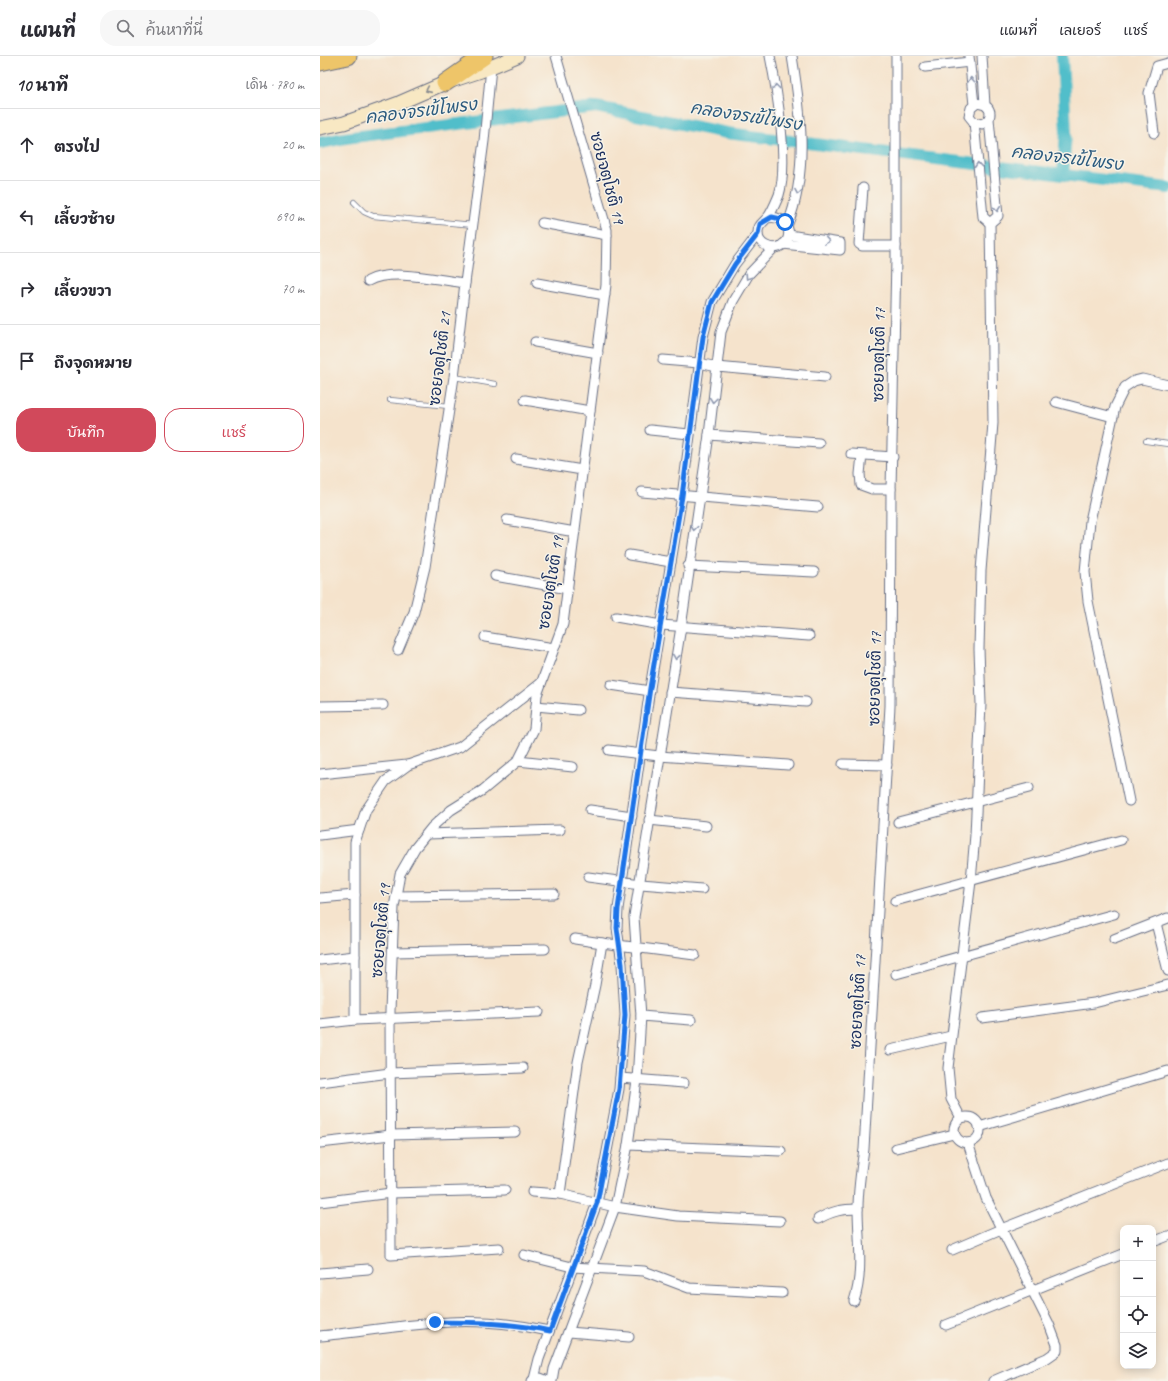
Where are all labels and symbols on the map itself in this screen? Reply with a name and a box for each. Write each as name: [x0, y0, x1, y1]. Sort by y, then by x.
one-way arrow: [967, 77, 976, 83]
one-way arrow: [772, 84, 781, 90]
one-way arrow: [425, 85, 433, 93]
water label: คลองจรเข้โพรง: [364, 93, 479, 128]
water label: คลองจรเข้โพรง: [689, 96, 804, 135]
street label: ซอยจตุโชติ 19: [583, 129, 631, 229]
water label: คลองจรเข้โพรง: [1010, 140, 1125, 175]
one-way arrow: [974, 162, 983, 168]
one-way arrow: [794, 189, 803, 195]
one-way arrow: [993, 206, 1002, 212]
route start: [776, 213, 794, 231]
one-way arrow: [824, 236, 830, 245]
one-way arrow: [746, 272, 753, 279]
street label: ซอยจตุโชติ 17: [866, 307, 892, 402]
street label: ซอยจตุโชติ 21: [422, 310, 458, 407]
one-way arrow: [709, 397, 718, 403]
one-way arrow: [690, 525, 699, 531]
street label: ซอยจตุโชติ 19: [532, 533, 571, 632]
street label: ซอยจตุโชติ 17: [862, 631, 888, 726]
one-way arrow: [672, 654, 680, 660]
street label: ซอยจตุโชติ 19: [365, 881, 397, 979]
street label: ซอยจตุโชติ 17: [844, 953, 873, 1050]
route end: [426, 1313, 444, 1331]

